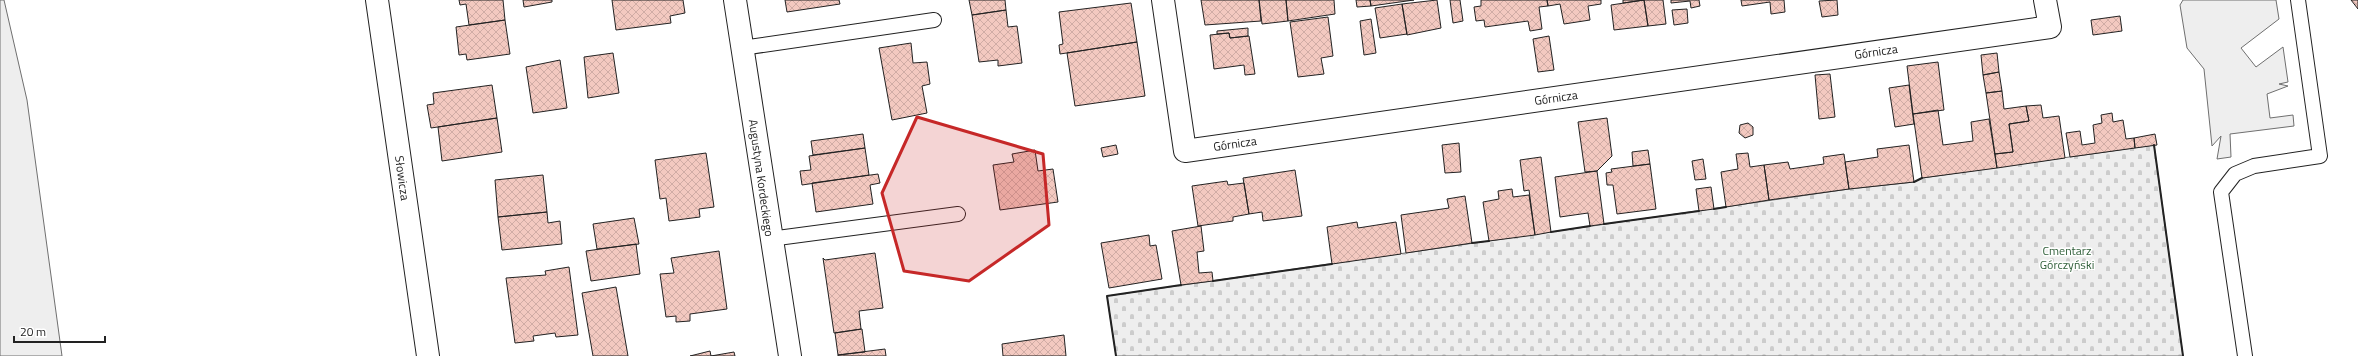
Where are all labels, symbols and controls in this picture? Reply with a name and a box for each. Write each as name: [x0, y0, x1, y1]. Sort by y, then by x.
street label: Górnicza: [1853, 39, 1899, 64]
street label: Górnicza: [1533, 85, 1579, 110]
street label: Augustyna Kordeckiego: [744, 118, 779, 238]
street label: Górnicza: [1212, 131, 1258, 156]
street label: Słowicza: [390, 154, 415, 202]
park label: Cmentarz Górczyński: [2040, 241, 2094, 274]
scale bar: [14, 318, 105, 344]
text: 20 m: [20, 322, 46, 341]

